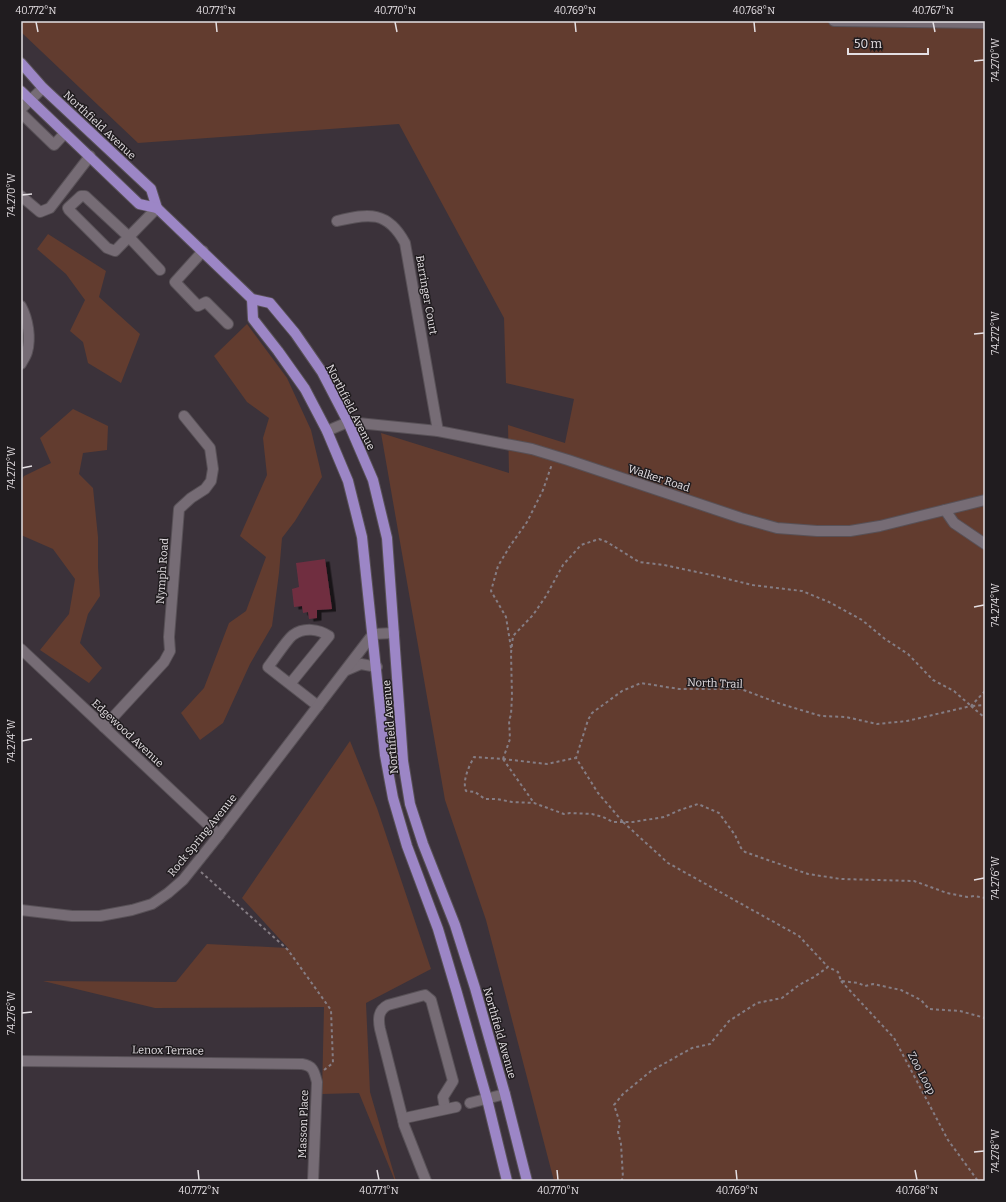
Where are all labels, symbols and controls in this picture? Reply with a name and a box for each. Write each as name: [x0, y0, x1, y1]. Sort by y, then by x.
text: 40.772°N: [15, 5, 57, 17]
text: 40.771°N: [196, 5, 236, 17]
text: 40.770°N: [374, 5, 416, 17]
text: 40.769°N: [554, 5, 596, 17]
text: 40.768°N: [733, 5, 775, 17]
text: 40.767°N: [912, 5, 954, 17]
scale bar: [848, 30, 928, 56]
text: 50 m: [854, 37, 883, 51]
text: 74.270°W: [990, 37, 1002, 82]
street label: Northfield Avenue: [61, 88, 139, 162]
text: 74.270°W: [6, 172, 18, 217]
street label: Barringer Court: [413, 254, 440, 336]
text: 74.272°W: [990, 311, 1002, 355]
street label: Northfield Avenue: [323, 362, 378, 452]
text: 74.272°W: [6, 446, 18, 490]
street label: Walker Road: [626, 462, 692, 495]
street label: Nymph Road: [154, 537, 171, 604]
text: 74.274°W: [990, 583, 1002, 627]
street label: North Trail: [687, 676, 743, 691]
street label: Northfield Avenue: [380, 679, 401, 774]
street label: Edgewood Avenue: [89, 697, 166, 770]
text: 74.274°W: [6, 719, 18, 763]
street label: Rock Spring Avenue: [165, 792, 240, 879]
text: 74.276°W: [990, 856, 1002, 900]
street label: Northfield Avenue: [480, 986, 519, 1080]
text: 74.276°W: [6, 991, 18, 1035]
street label: Lenox Terrace: [132, 1043, 204, 1058]
street label: Zoo Loop: [905, 1050, 938, 1097]
street label: Masson Place: [296, 1090, 311, 1158]
text: 74.278°W: [990, 1128, 1002, 1173]
text: 40.772°N: [178, 1185, 220, 1197]
text: 40.771°N: [359, 1185, 399, 1197]
text: 40.770°N: [537, 1185, 579, 1197]
text: 40.769°N: [716, 1185, 758, 1197]
text: 40.768°N: [896, 1185, 938, 1197]

